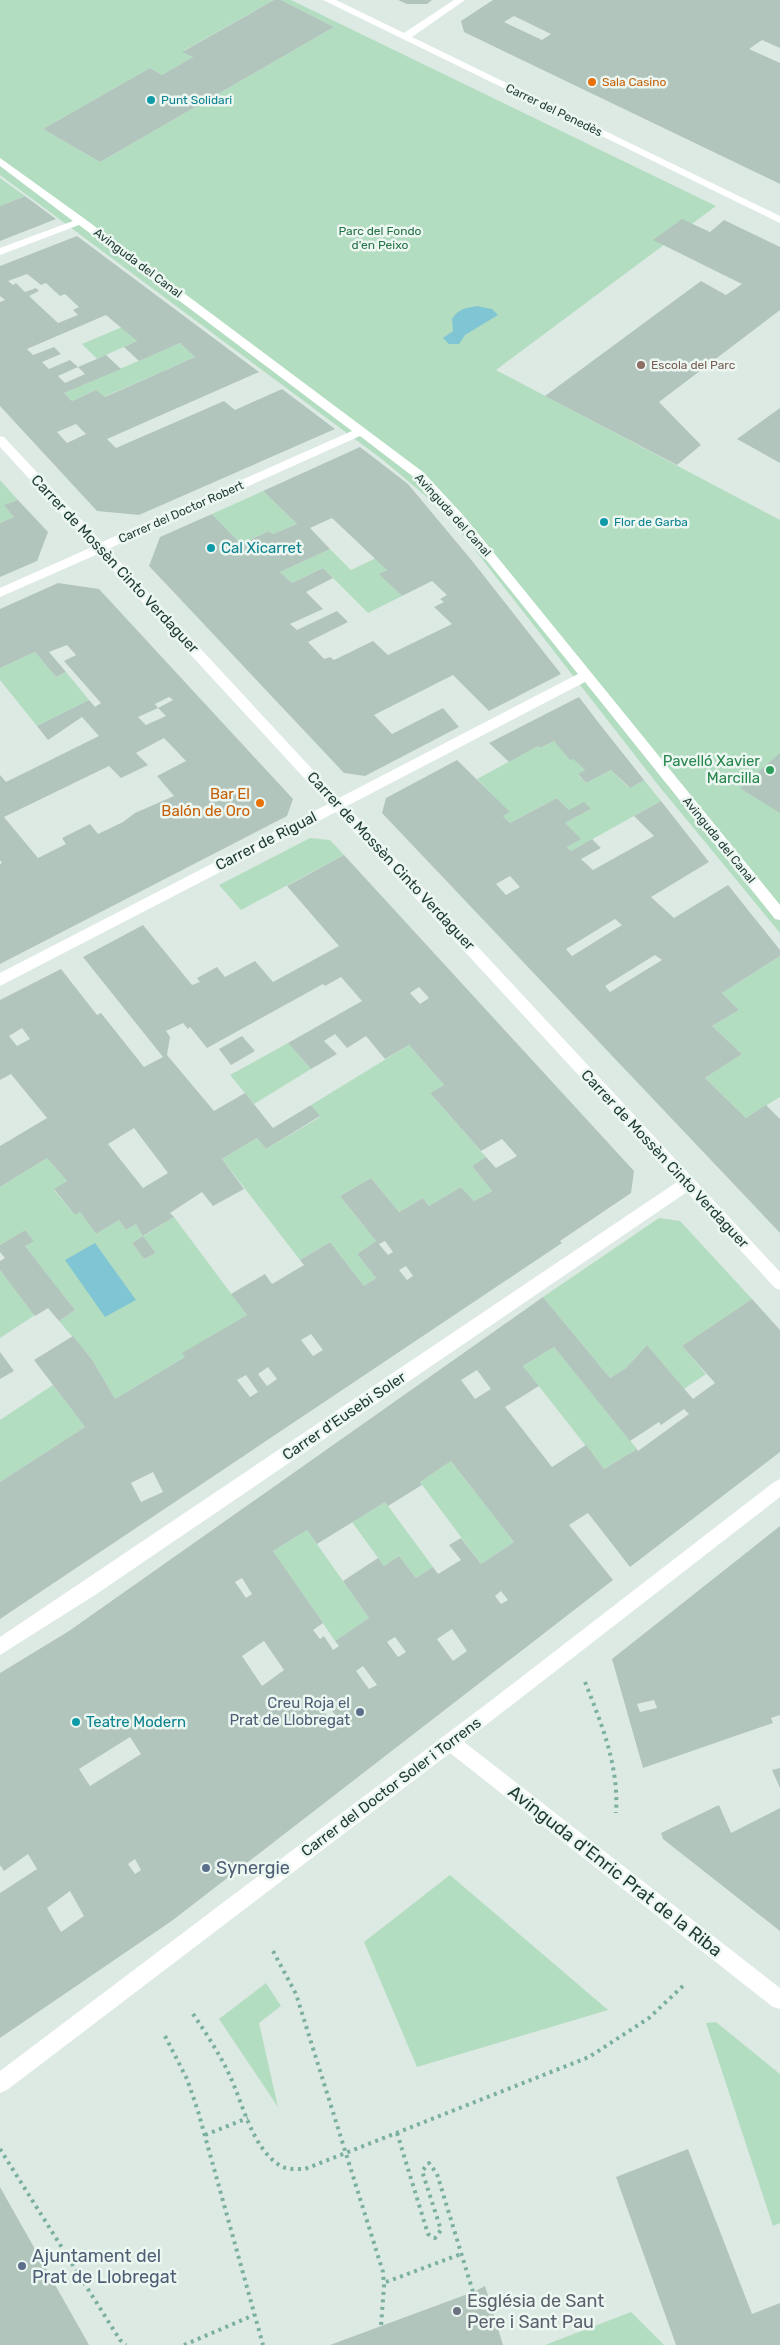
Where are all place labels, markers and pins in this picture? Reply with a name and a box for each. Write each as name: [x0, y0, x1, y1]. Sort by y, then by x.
place label: Sala Casino: [602, 75, 666, 89]
marker: Sala Casino: [586, 76, 598, 88]
place label: Punt Solidari: [161, 93, 232, 107]
marker: Punt Solidari: [145, 94, 157, 106]
place label: Escola del Parc: [651, 358, 736, 372]
marker: Escola del Parc: [635, 359, 647, 371]
place label: Flor de Garba: [614, 515, 688, 529]
marker: Flor de Garba: [598, 516, 610, 528]
place label: Cal Xicarret: [221, 539, 302, 557]
marker: Cal Xicarret: [205, 542, 217, 554]
place label: Pavelló Xavier Marcilla: [663, 752, 760, 787]
marker: Pavelló Xavier Marcilla: [764, 764, 776, 776]
place label: Bar El Balón de Oro: [161, 785, 250, 820]
marker: Bar El Balón de Oro: [254, 797, 266, 809]
place label: Creu Roja el Prat de Llobregat: [229, 1694, 350, 1729]
marker: Creu Roja el Prat de Llobregat: [354, 1706, 366, 1718]
place label: Teatre Modern: [86, 1713, 186, 1731]
marker: Teatre Modern: [70, 1716, 82, 1728]
place label: Synergie: [216, 1857, 290, 1879]
marker: Synergie: [200, 1862, 212, 1874]
place label: Ajuntament del Prat de Llobregat: [32, 2245, 177, 2288]
marker: Ajuntament del Prat de Llobregat: [16, 2260, 28, 2272]
place label: Església de Sant Pere i Sant Pau: [467, 2290, 604, 2333]
marker: Església de Sant Pere i Sant Pau: [451, 2305, 463, 2317]

